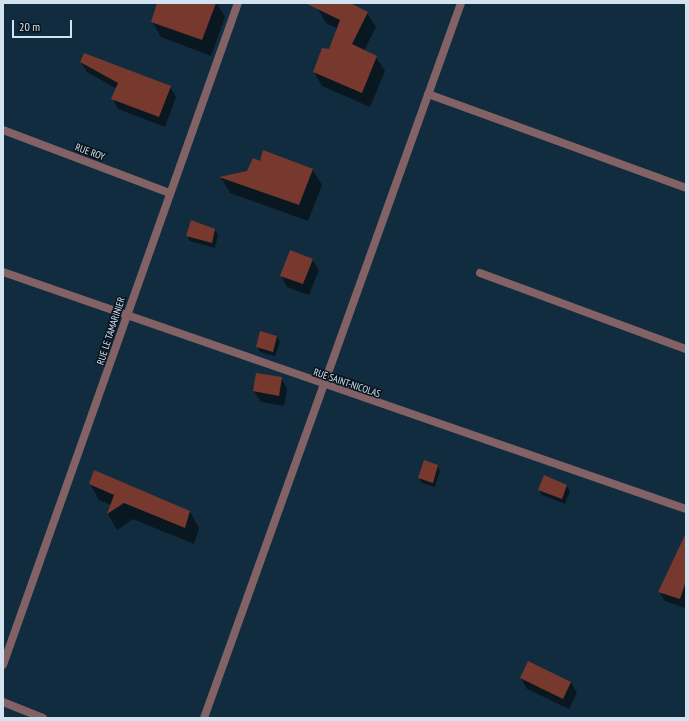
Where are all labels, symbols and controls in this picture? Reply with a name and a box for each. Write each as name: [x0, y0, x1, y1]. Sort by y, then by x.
scale bar: [14, 12, 74, 38]
text: 20 m: [19, 19, 40, 34]
street label: RUE ROY: [74, 141, 106, 163]
street label: RUE LE TAMARINIER: [94, 296, 128, 366]
street label: RUE SAINT-NICOLAS: [312, 366, 382, 400]

